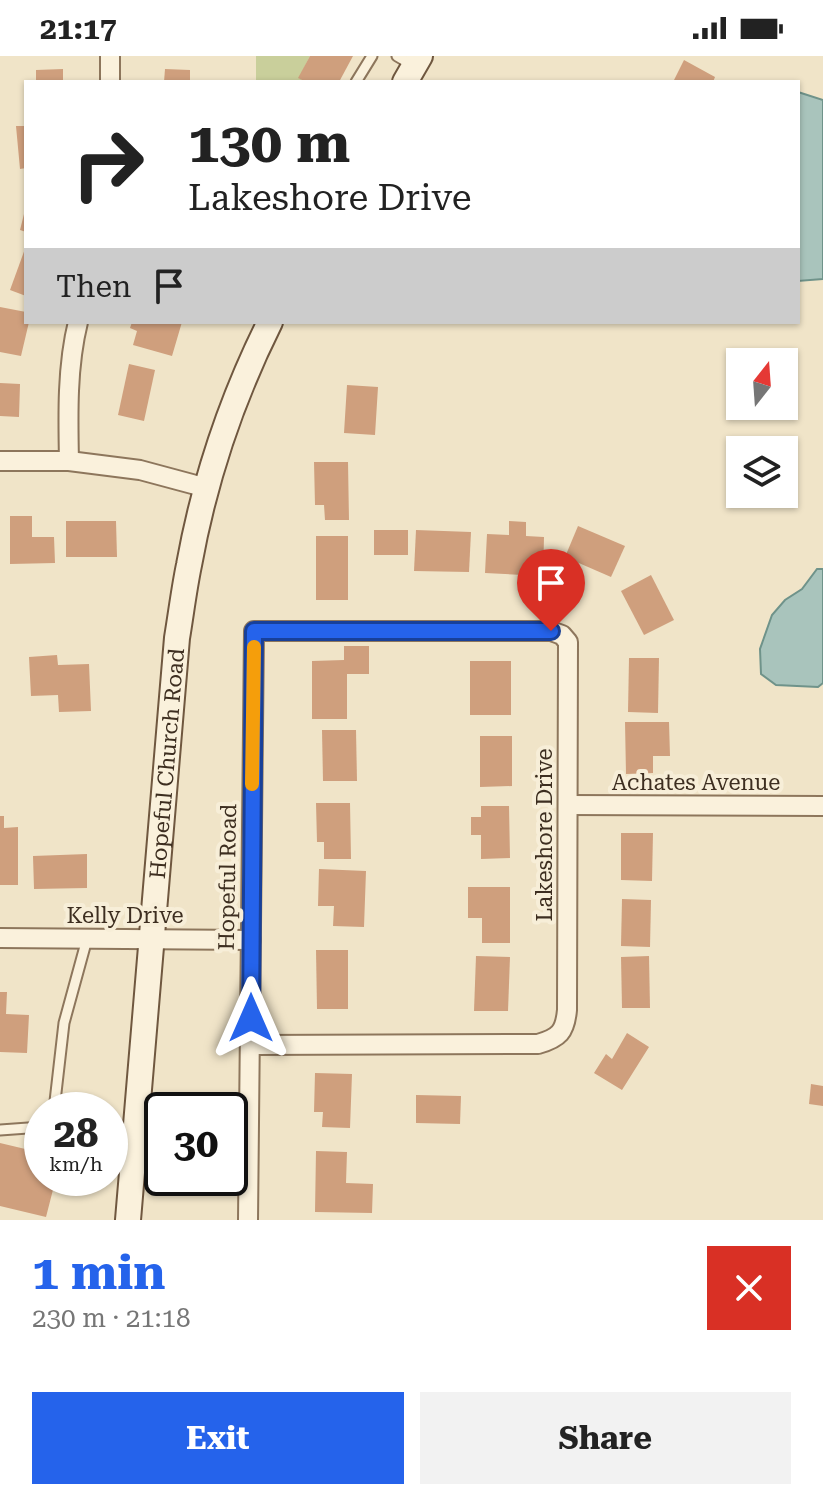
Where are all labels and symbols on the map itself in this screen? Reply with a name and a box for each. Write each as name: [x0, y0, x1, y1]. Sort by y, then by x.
north arrow: [726, 348, 798, 420]
pin: [517, 549, 585, 631]
street label: Hopeful Church Road: [145, 647, 189, 880]
street label: Lakeshore Drive: [532, 748, 557, 922]
street label: Achates Avenue: [612, 770, 780, 795]
street label: Hopeful Road: [214, 803, 241, 951]
street label: Kelly Drive: [66, 903, 184, 928]
position arrow: [209, 976, 293, 1060]
speed limit sign: 30: [144, 1092, 248, 1196]

